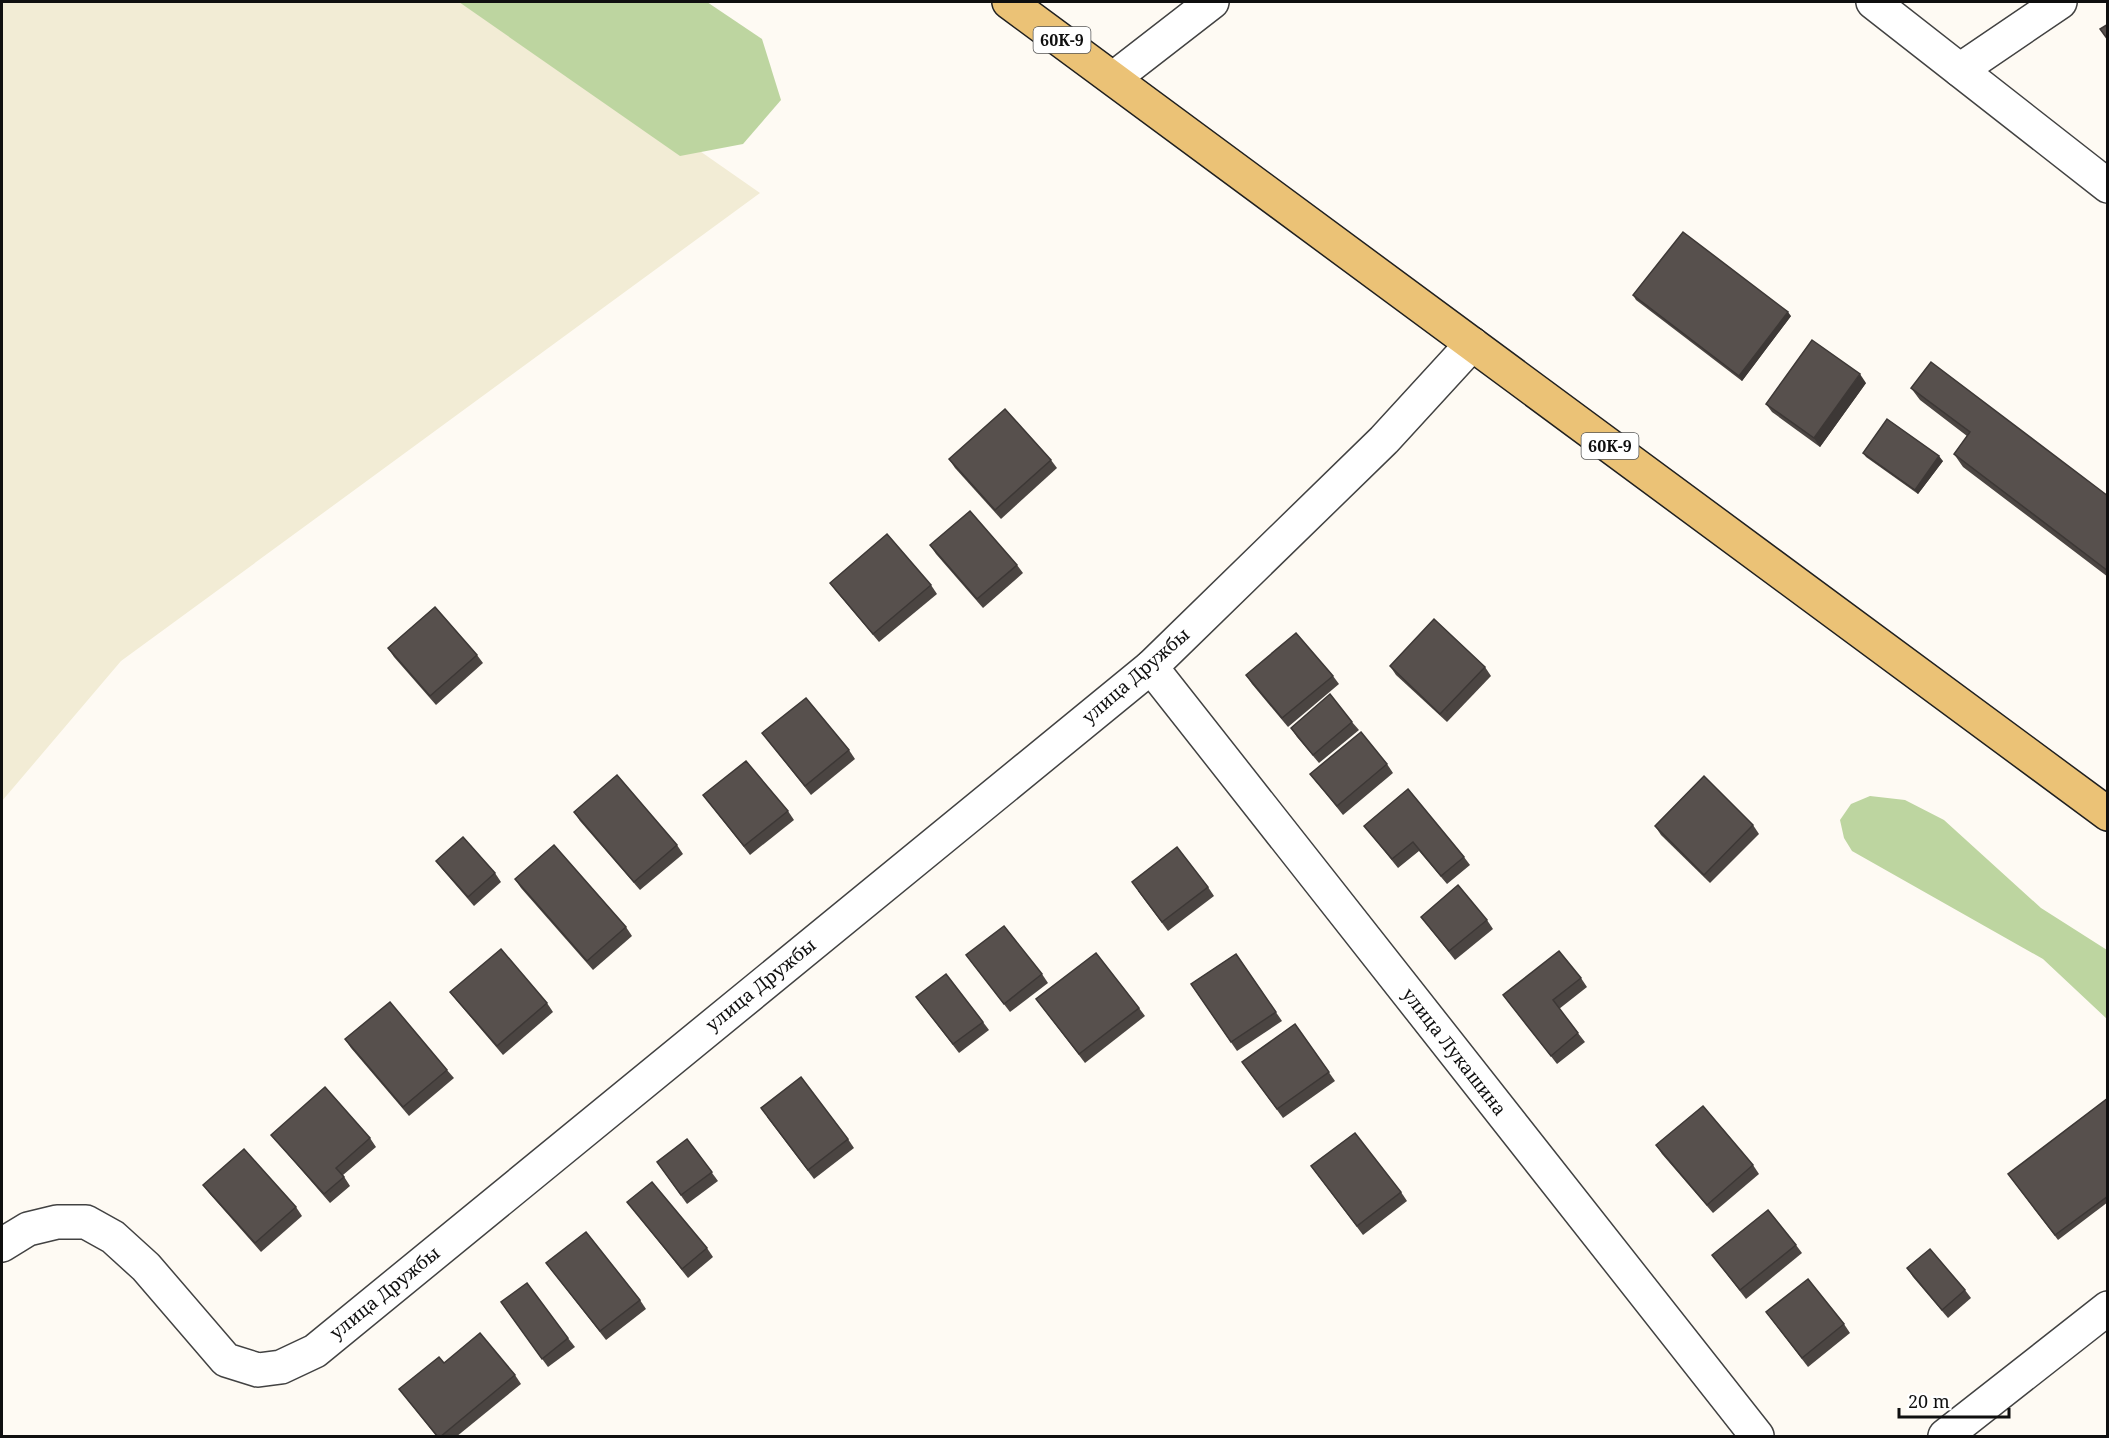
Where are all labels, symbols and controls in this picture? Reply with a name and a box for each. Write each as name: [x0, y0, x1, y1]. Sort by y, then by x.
road number: 60К-9: [1034, 27, 1090, 53]
road number: 60К-9: [1582, 433, 1638, 459]
street label: улица Дружбы: [1077, 622, 1194, 729]
street label: улица Дружбы: [700, 932, 821, 1036]
street label: улица Лукашина: [1397, 983, 1512, 1120]
street label: улица Дружбы: [324, 1240, 445, 1344]
scale bar: [1899, 1381, 2008, 1419]
text: 20 m: [1908, 1389, 1950, 1413]

